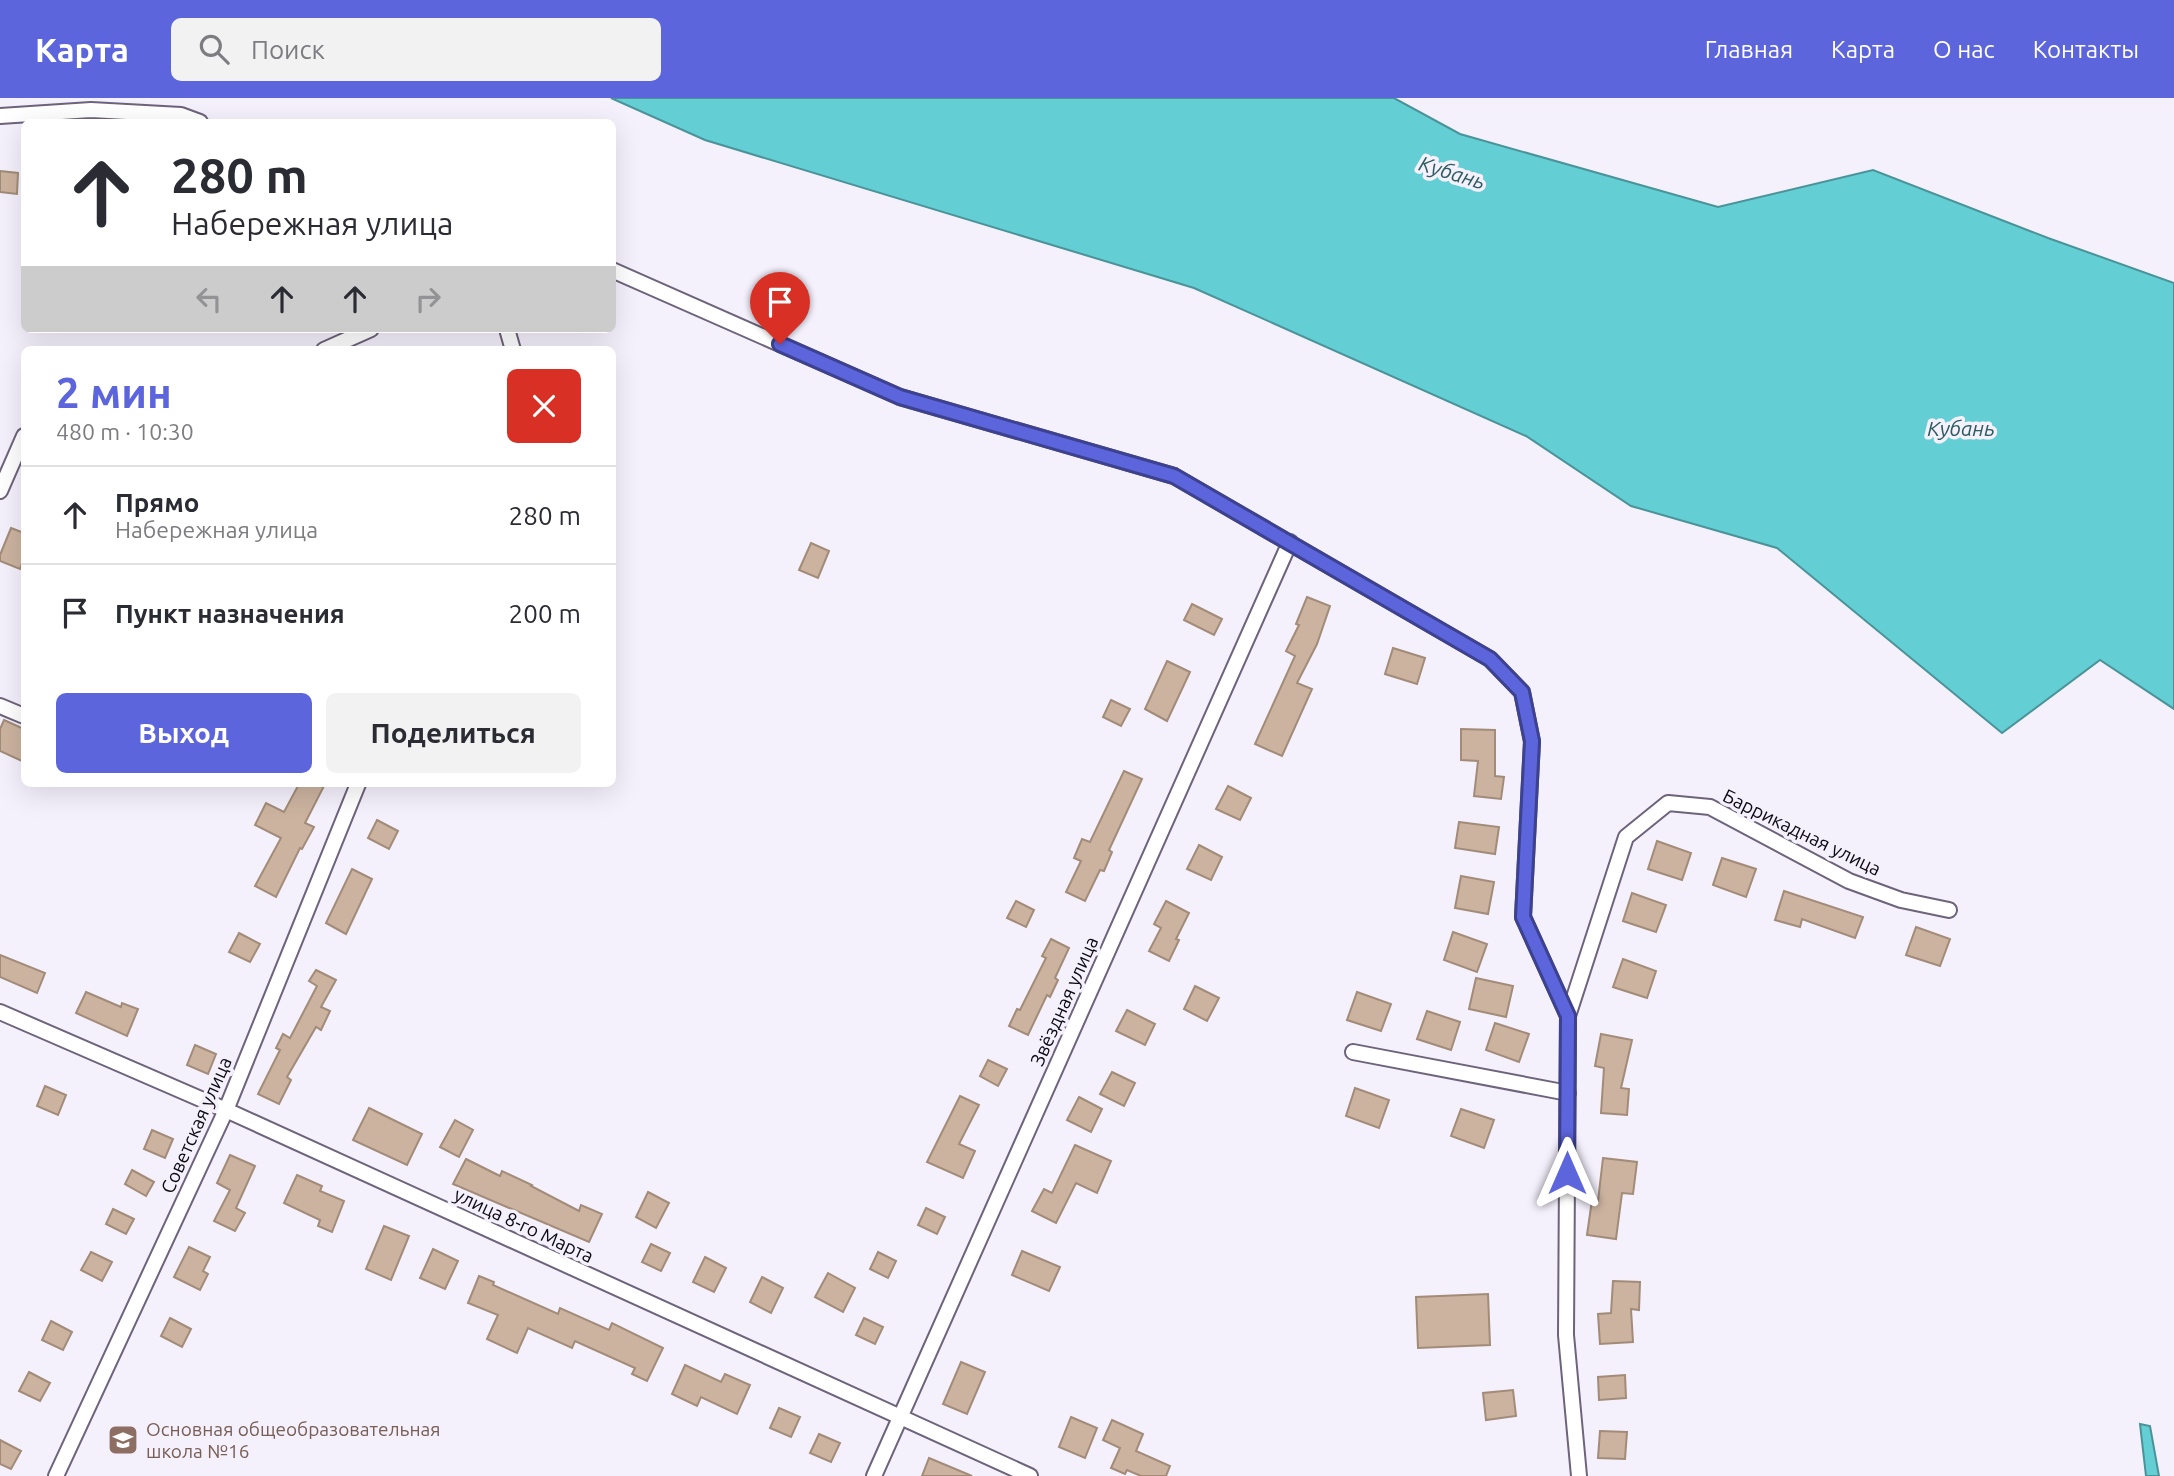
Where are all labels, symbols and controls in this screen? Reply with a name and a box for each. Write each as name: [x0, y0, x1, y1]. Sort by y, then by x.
search box: [171, 18, 661, 81]
icon: search: [195, 30, 233, 68]
text: Карта: [35, 31, 129, 68]
text: Поиск: [251, 35, 325, 64]
text: Главная: [1705, 36, 1793, 63]
text: Карта: [1831, 36, 1895, 63]
text: О нас: [1933, 36, 1995, 63]
text: Контакты: [2033, 36, 2139, 63]
icon: ahead: [56, 147, 147, 238]
text: 280 m: [171, 147, 308, 202]
water label: Кубань: [1416, 151, 1488, 193]
text: Набережная улица: [171, 205, 454, 241]
pin: [750, 272, 810, 344]
icon: left: [190, 280, 228, 318]
icon: ahead: [263, 280, 301, 318]
icon: ahead: [336, 280, 374, 318]
icon: right: [409, 280, 447, 318]
icon: arrive: [761, 283, 799, 321]
text: 2 мин: [56, 369, 172, 416]
button: close: [507, 369, 581, 443]
water label: Кубань: [1927, 416, 1995, 440]
text: 480 m · 10:30: [56, 419, 194, 444]
text: Прямо: [115, 488, 199, 517]
icon: ahead: [56, 496, 94, 534]
text: 280 m: [509, 501, 581, 530]
text: Набережная улица: [115, 517, 318, 542]
icon: arrive: [56, 594, 94, 632]
text: Пункт назначения: [115, 599, 345, 628]
text: 200 m: [509, 599, 581, 628]
button: Выход: [56, 693, 312, 773]
button: Поделиться: [326, 693, 581, 773]
street label: Баррикадная улица: [1719, 784, 1885, 880]
street label: Звёздная улица: [1026, 933, 1102, 1069]
street label: Советская улица: [156, 1053, 236, 1197]
position arrow: [1530, 1136, 1604, 1210]
street label: улица 8-го Марта: [451, 1183, 597, 1267]
place label: Основная общеобразовательная школа №16: [146, 1418, 441, 1462]
school or university icon: Основная общеобразовательная школа №16: [106, 1423, 140, 1457]

